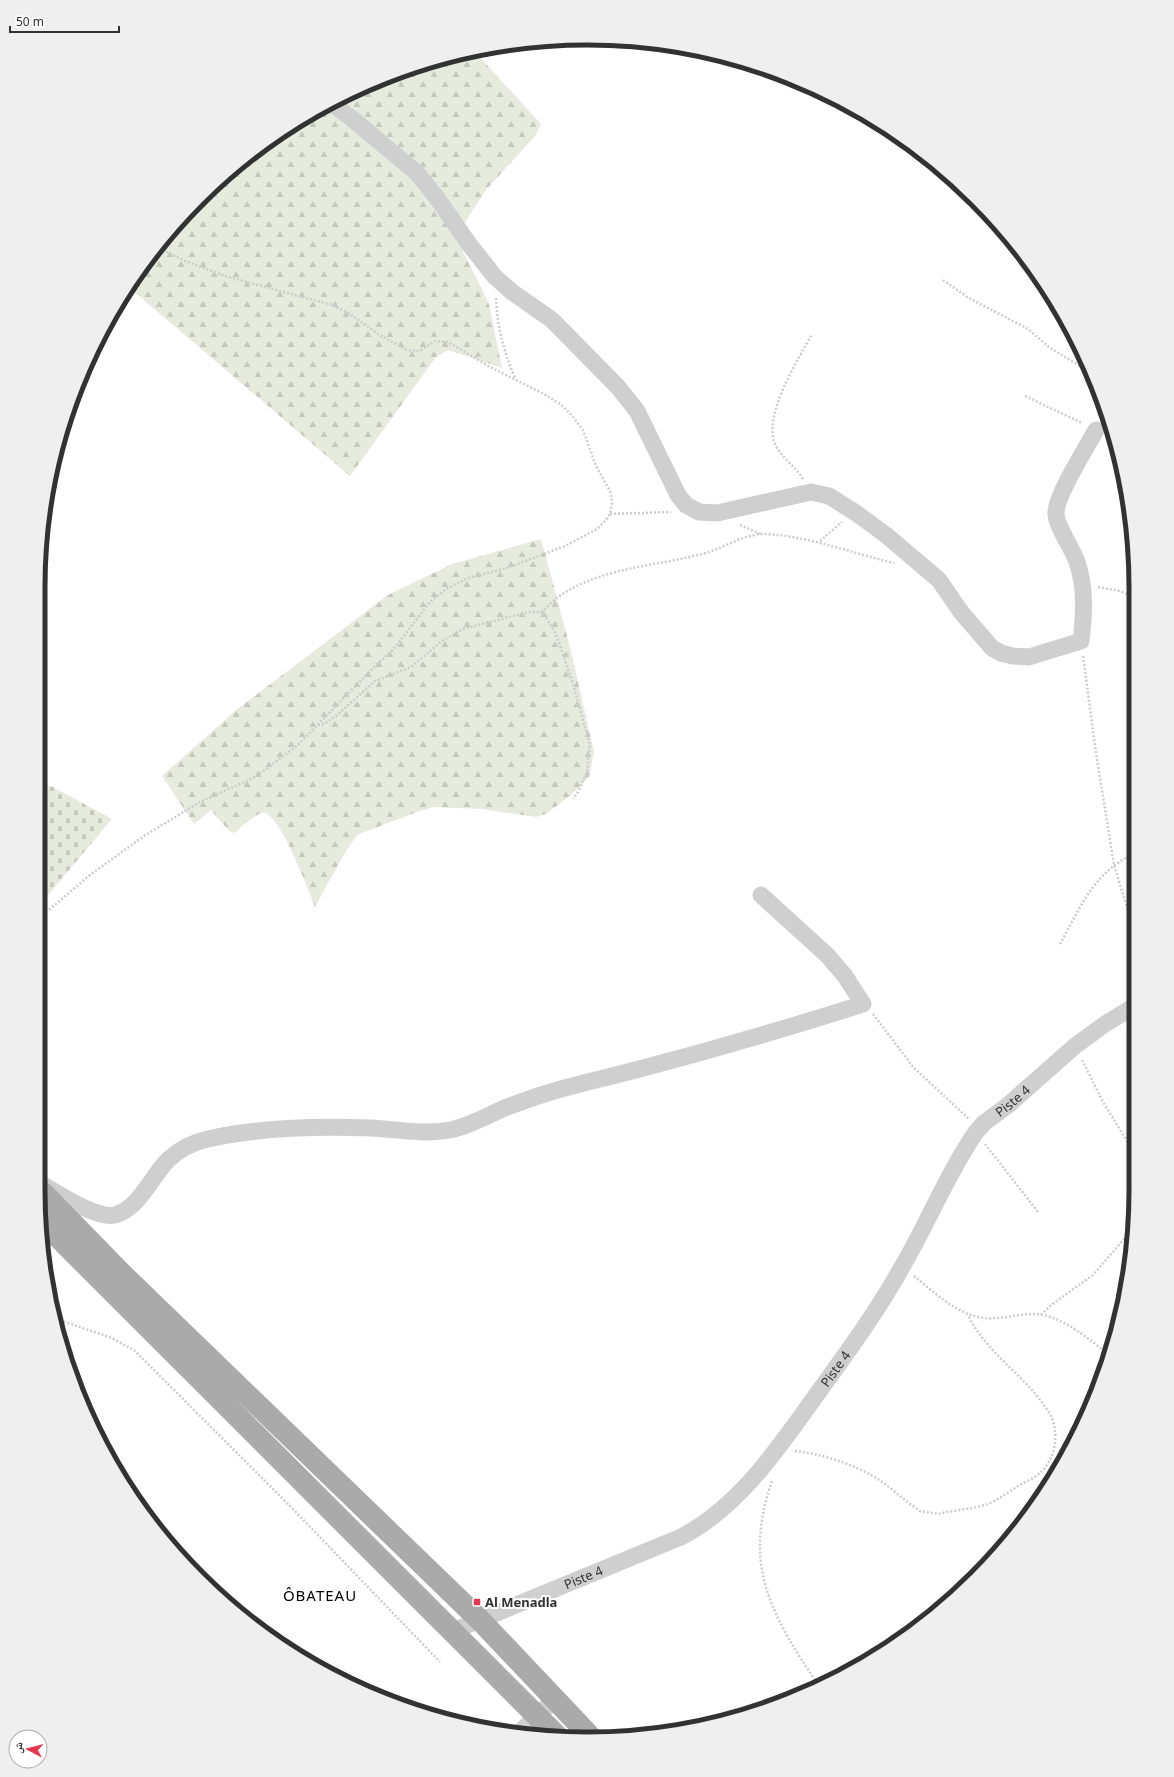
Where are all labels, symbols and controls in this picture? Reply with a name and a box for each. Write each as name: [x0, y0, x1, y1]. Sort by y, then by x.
scale bar: [10, 8, 119, 34]
text: 50 m: [16, 13, 44, 30]
street label: Piste 4: [991, 1081, 1034, 1121]
street label: Piste 4: [816, 1347, 855, 1390]
street label: Piste 4: [561, 1561, 606, 1593]
district label: ÔBATEAU: [283, 1585, 357, 1605]
place label: Al Menadla: [485, 1593, 557, 1611]
marker: Al Menadla: [472, 1597, 482, 1607]
north arrow: [8, 1729, 48, 1769]
text: ش: [9, 1741, 27, 1755]

